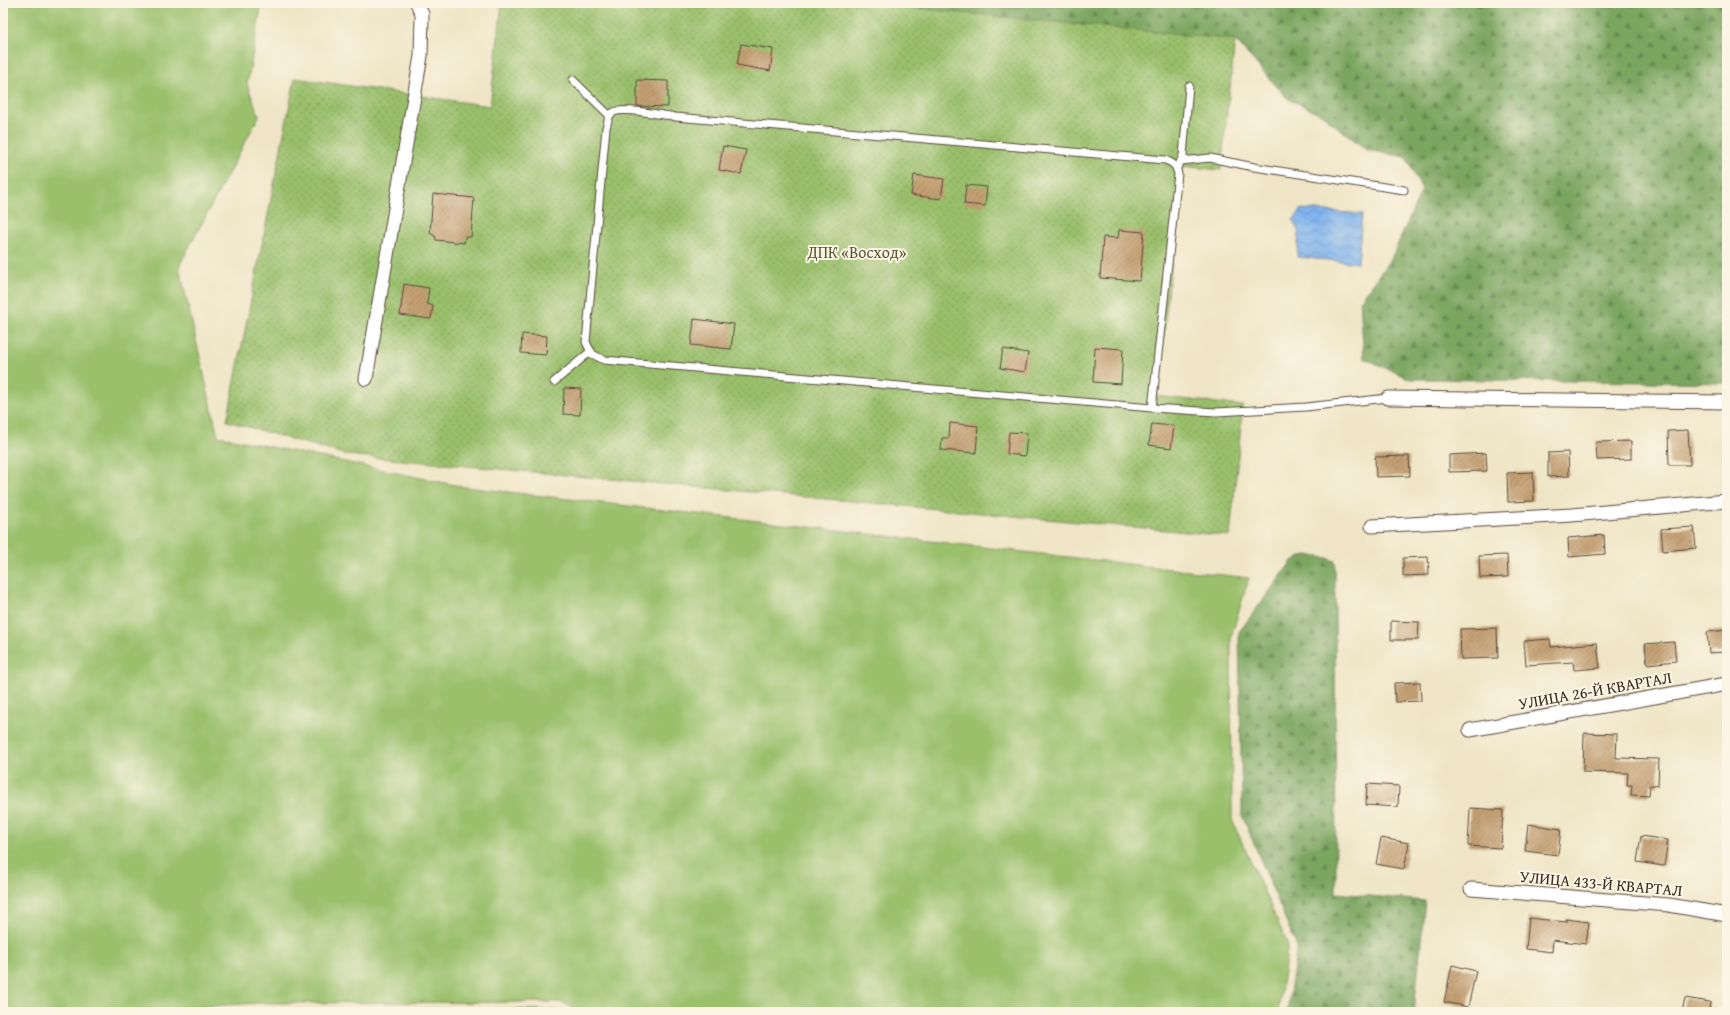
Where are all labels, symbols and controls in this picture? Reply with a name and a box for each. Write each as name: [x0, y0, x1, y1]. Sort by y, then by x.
park label: ДПК «Восход»: [806, 240, 907, 264]
street label: УЛИЦА 26-Й КВАРТАЛ: [1516, 665, 1674, 715]
street label: УЛИЦА 433-Й КВАРТАЛ: [1519, 864, 1683, 902]

